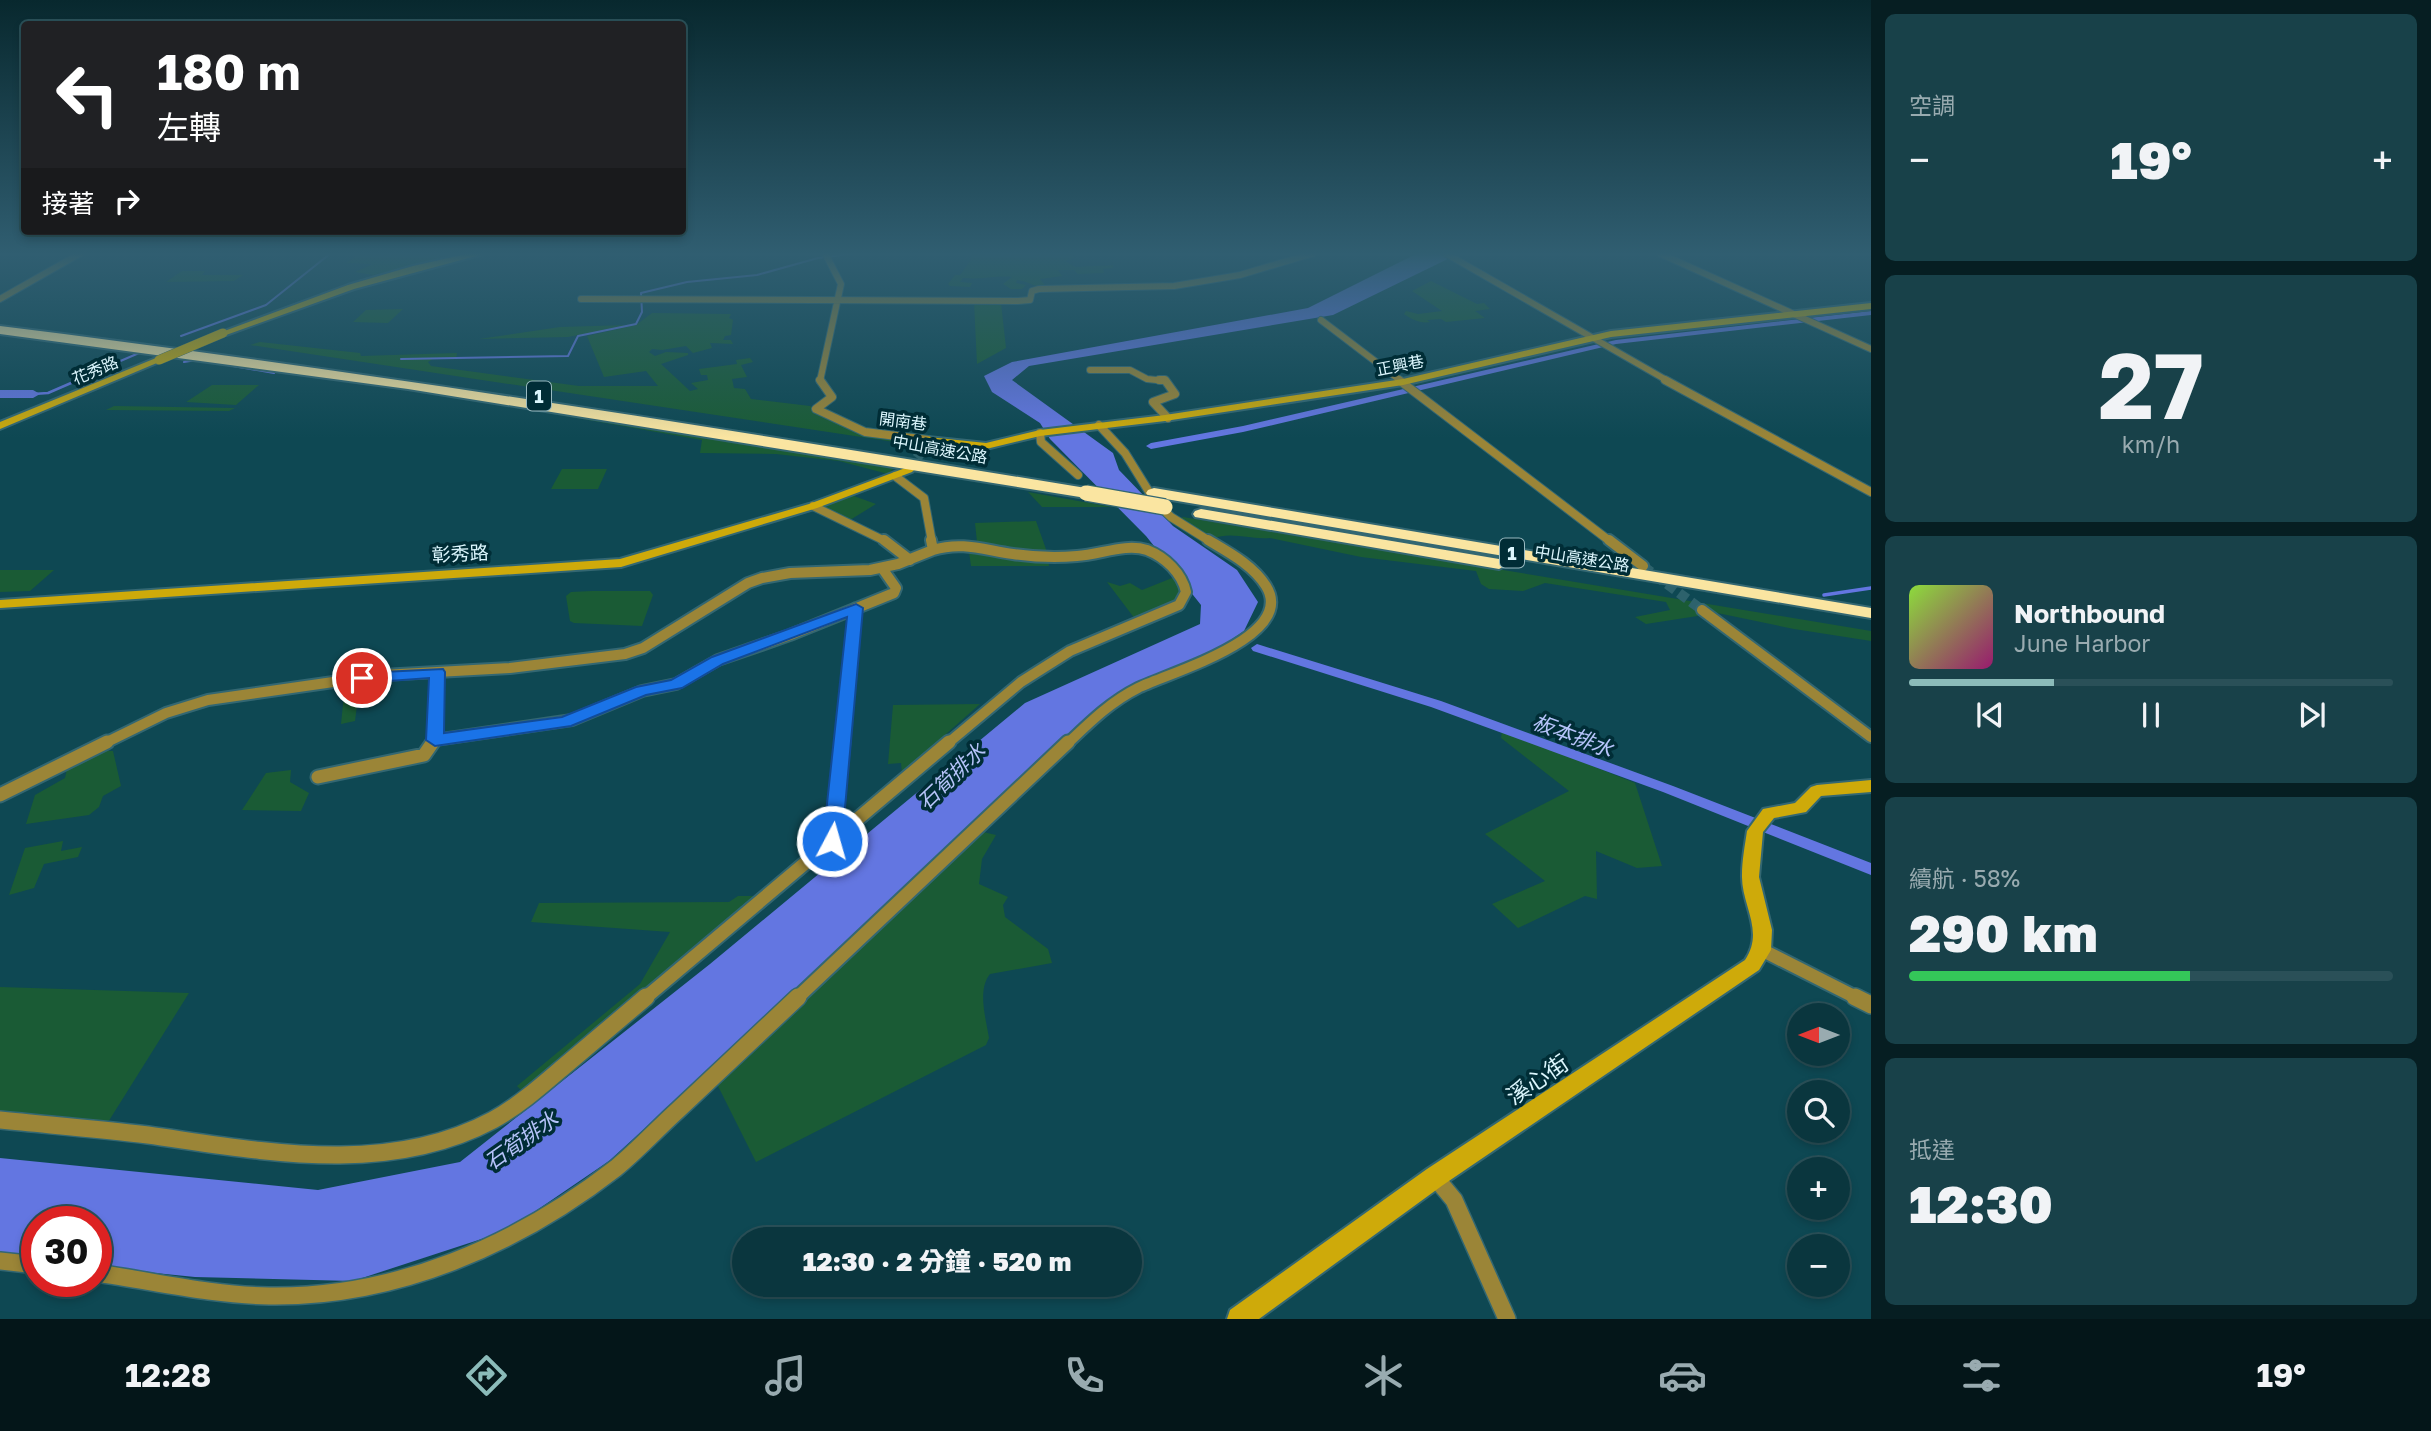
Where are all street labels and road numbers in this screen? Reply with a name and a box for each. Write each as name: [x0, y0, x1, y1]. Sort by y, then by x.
street label: 花秀路: [69, 351, 121, 389]
street label: 正興巷: [1375, 351, 1425, 379]
road number: 1: [527, 382, 551, 410]
street label: 開南巷: [878, 408, 928, 434]
street label: 中山高速公路: [891, 431, 989, 467]
road number: 1: [1500, 538, 1524, 568]
street label: 彰秀路: [431, 540, 489, 566]
street label: 中山高速公路: [1533, 541, 1631, 575]
street label: 溪心街: [1501, 1048, 1573, 1110]

